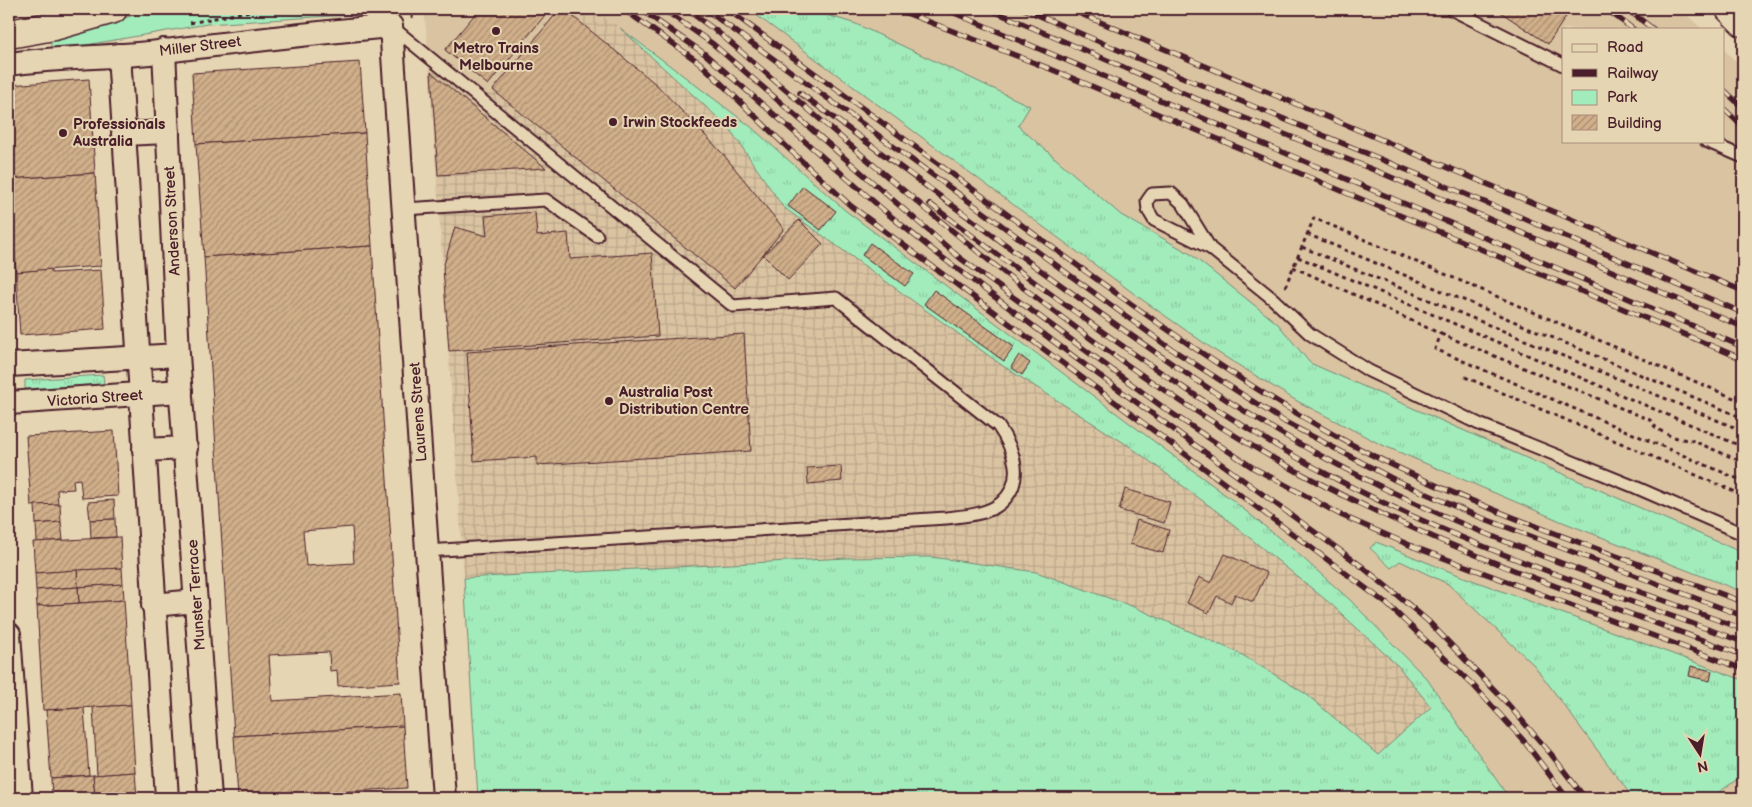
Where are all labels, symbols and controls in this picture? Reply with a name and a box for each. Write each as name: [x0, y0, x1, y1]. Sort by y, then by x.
marker: Metro Trains Melbourne: [490, 25, 502, 37]
legend: [1562, 28, 1724, 142]
street label: Miller Street: [158, 32, 242, 61]
text: Road: [1607, 38, 1643, 57]
place label: Metro Trains Melbourne: [453, 39, 539, 75]
text: Railway: [1607, 64, 1658, 83]
text: Park: [1607, 88, 1638, 107]
place label: Irwin Stockfeeds: [623, 113, 737, 132]
text: Building: [1607, 114, 1662, 133]
place label: Professionals Australia: [72, 115, 165, 151]
marker: Irwin Stockfeeds: [607, 116, 619, 128]
marker: Professionals Australia: [57, 127, 69, 139]
street label: Anderson Street: [160, 165, 185, 276]
street label: Laurens Street: [406, 361, 431, 462]
place label: Australia Post Distribution Centre: [618, 383, 749, 419]
street label: Victoria Street: [47, 386, 144, 411]
marker: Australia Post Distribution Centre: [603, 395, 615, 407]
street label: Munster Terrace: [183, 539, 210, 651]
north arrow: [1674, 730, 1724, 780]
text: N: [1696, 757, 1710, 776]

